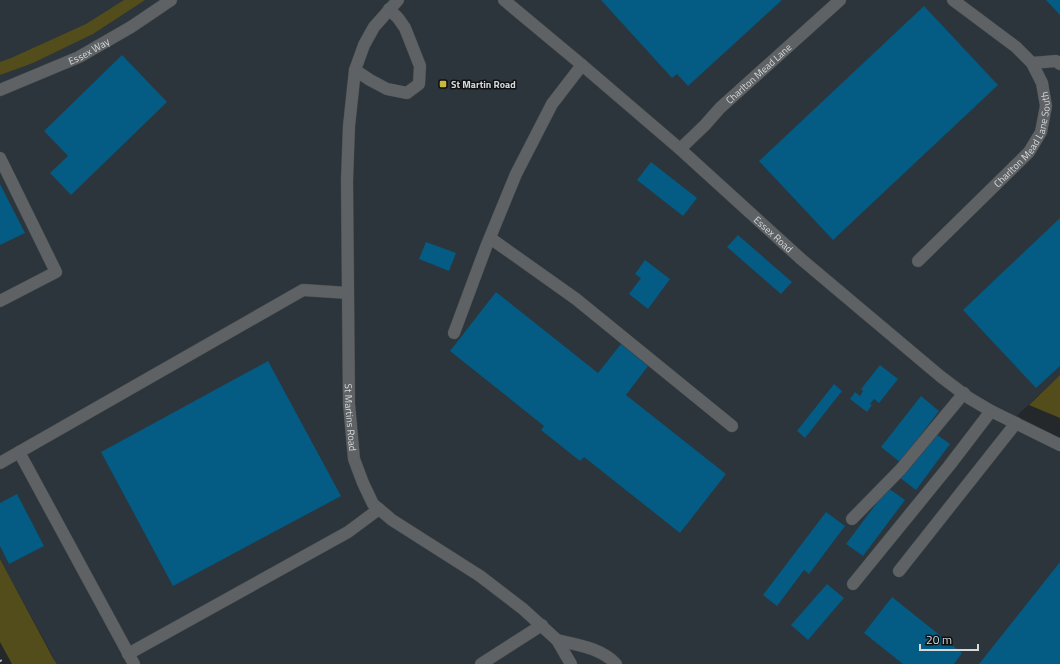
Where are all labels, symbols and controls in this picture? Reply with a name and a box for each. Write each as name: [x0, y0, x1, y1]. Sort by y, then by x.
street label: Essex Way: [66, 34, 113, 69]
street label: Charlton Mead Lane: [722, 40, 795, 108]
place label: St Martin Road: [451, 77, 516, 92]
marker: St Martin Road: [438, 79, 448, 89]
street label: Charlton Mead Lane South: [990, 91, 1054, 191]
street label: Essex Road: [750, 213, 796, 256]
street label: St Martins Road: [341, 383, 360, 452]
scale bar: [920, 626, 978, 652]
text: 20 m: [926, 630, 952, 649]

